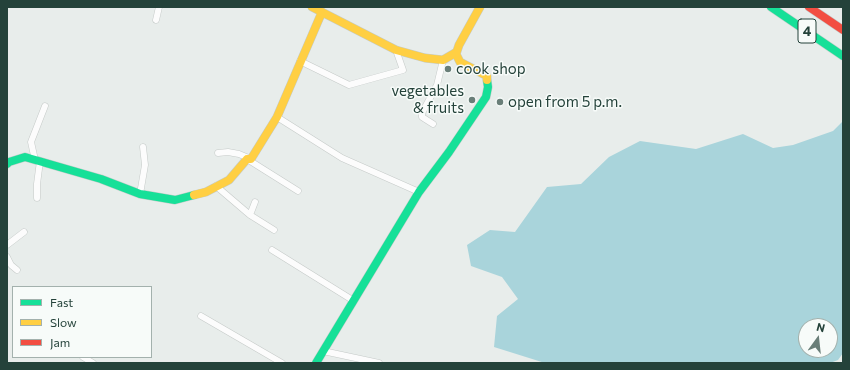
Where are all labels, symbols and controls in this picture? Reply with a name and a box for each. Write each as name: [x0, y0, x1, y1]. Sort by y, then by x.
road number: 4: [798, 19, 816, 43]
place label: cook shop: [456, 60, 526, 78]
marker: cook shop: [443, 64, 453, 74]
place label: vegetables & fruits: [391, 82, 464, 117]
place label: open from 5 p.m.: [508, 93, 622, 111]
marker: vegetables & fruits: [467, 95, 477, 105]
marker: open from 5 p.m.: [495, 97, 505, 107]
legend: [12, 286, 152, 358]
text: Fast: [50, 295, 73, 309]
text: Slow: [50, 315, 77, 329]
north arrow: [798, 318, 838, 358]
text: N: [815, 320, 827, 334]
text: Jam: [50, 335, 70, 349]

